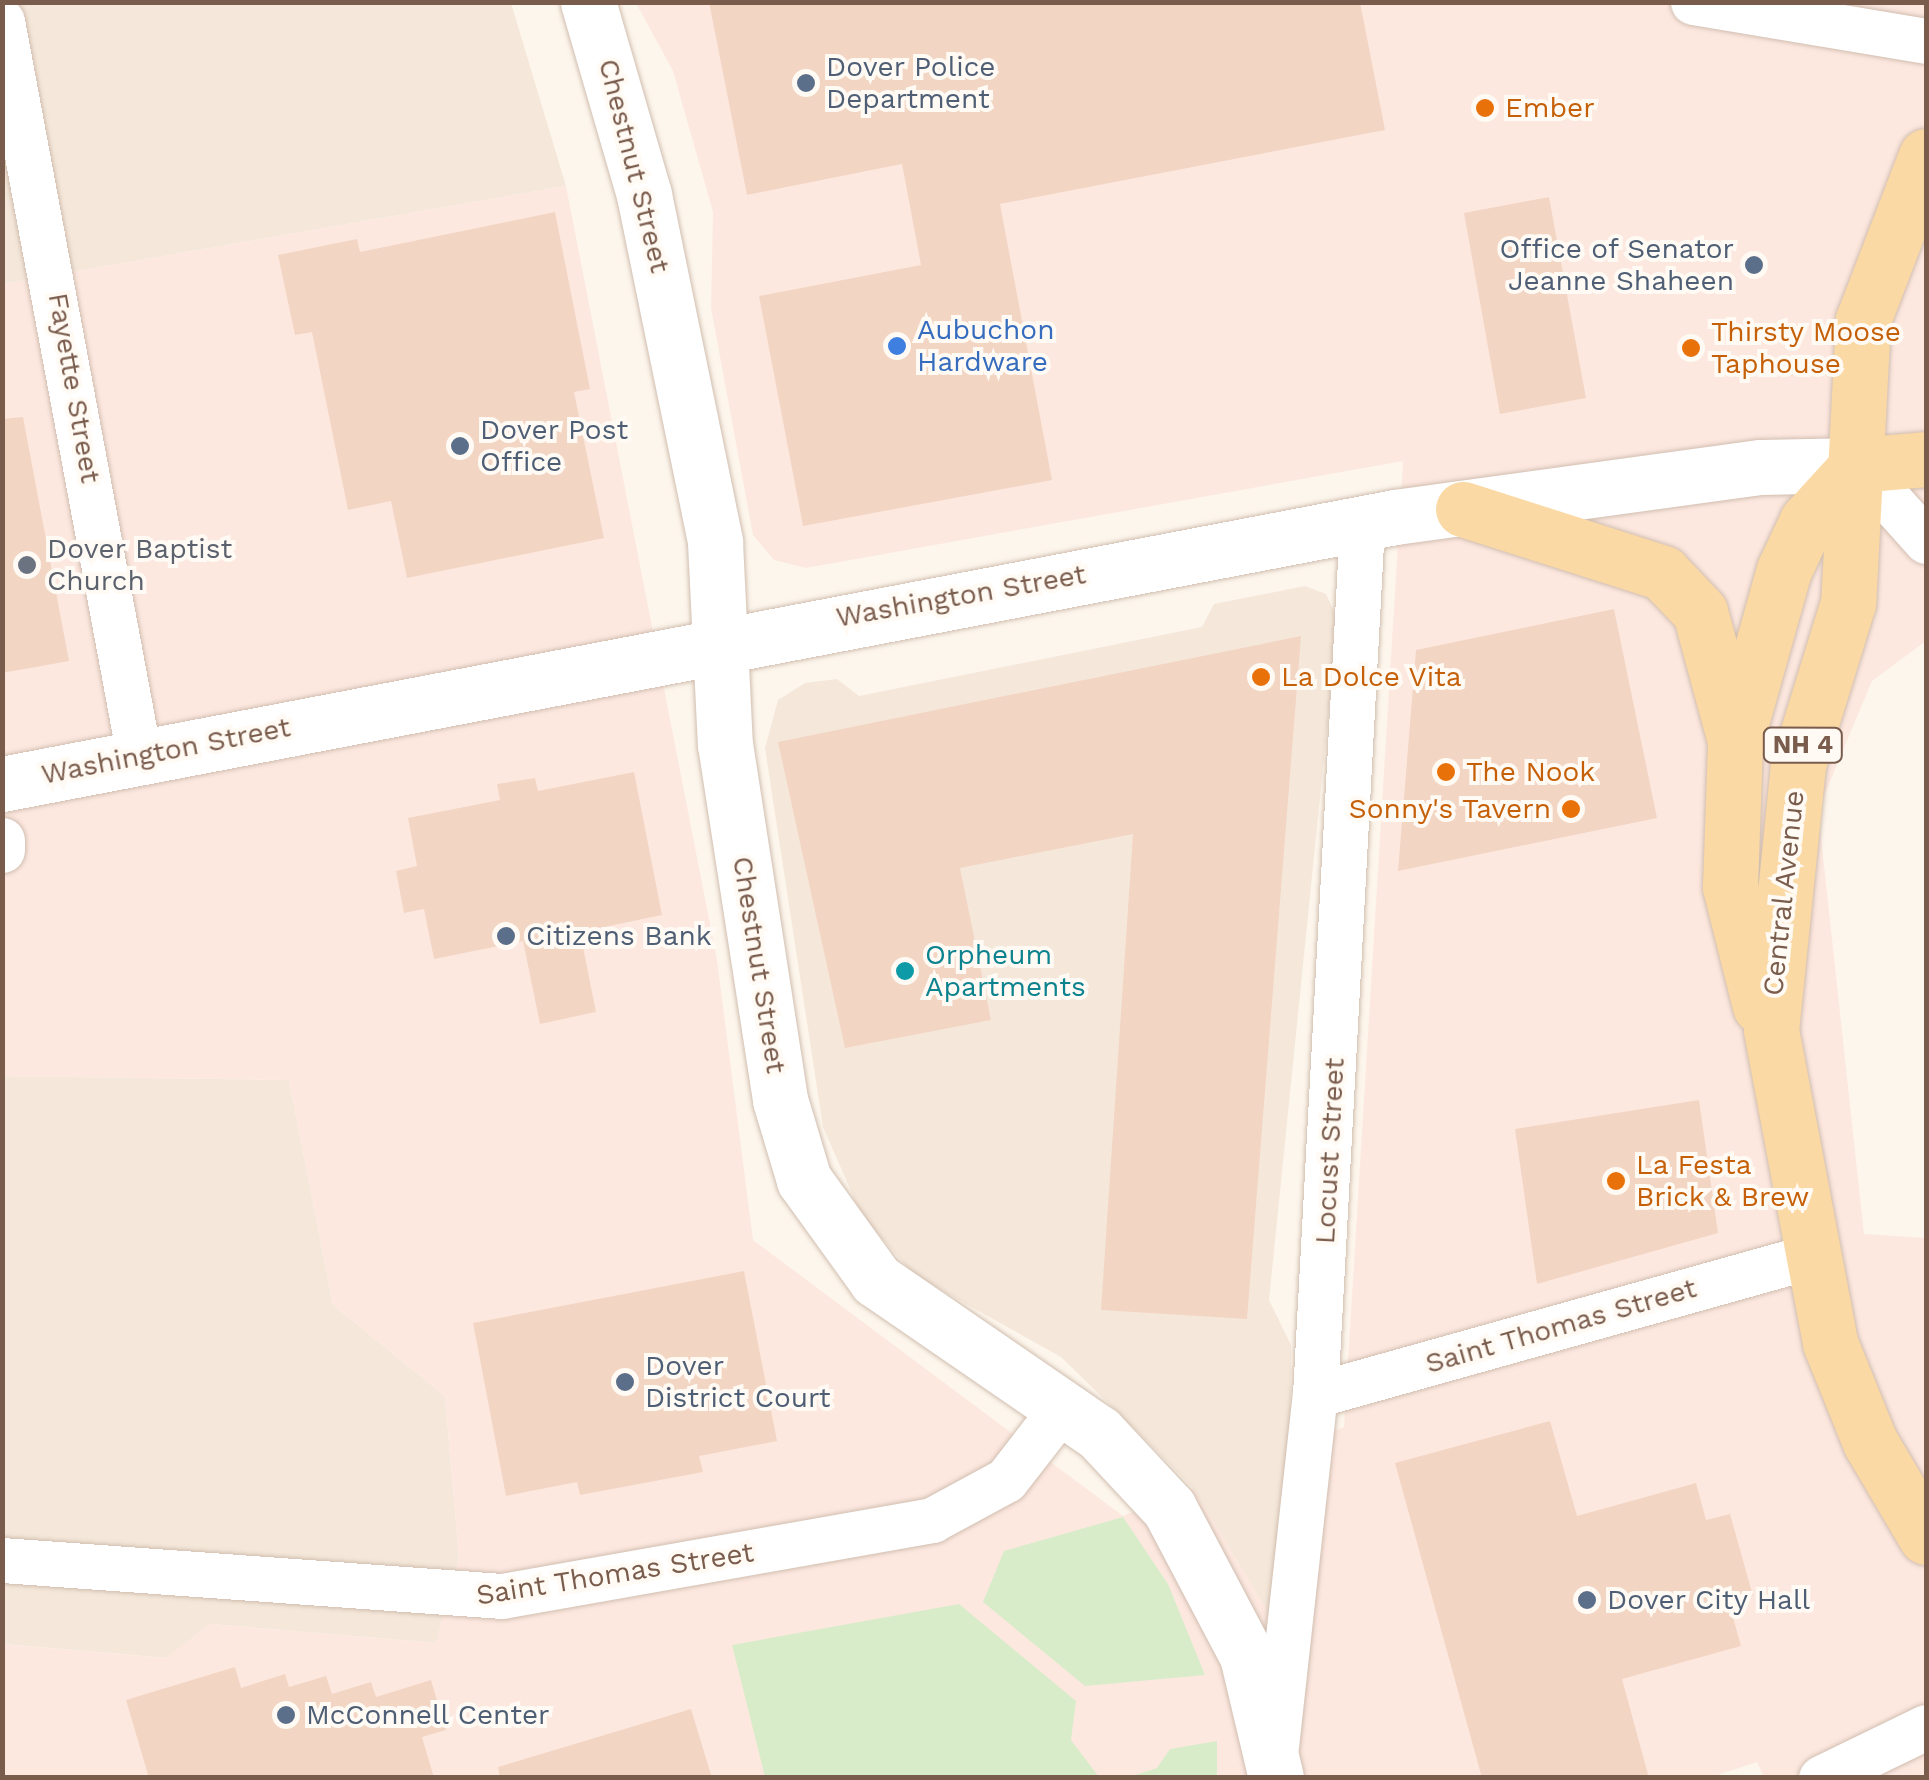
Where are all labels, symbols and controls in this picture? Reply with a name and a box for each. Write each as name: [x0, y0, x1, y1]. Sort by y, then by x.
place label: Dover Police Department: [826, 50, 996, 116]
street label: Chestnut Street: [591, 56, 677, 276]
marker: Dover Police Department: [795, 72, 817, 94]
place label: Ember: [1505, 91, 1595, 125]
marker: Ember: [1474, 97, 1496, 119]
place label: Office of Senator Jeanne Shaheen: [1498, 232, 1734, 298]
marker: Office of Senator Jeanne Shaheen: [1743, 254, 1765, 276]
street label: Fayette Street: [41, 290, 107, 486]
place label: Aubuchon Hardware: [917, 313, 1054, 379]
place label: Thirsty Moose Taphouse: [1711, 315, 1902, 381]
marker: Aubuchon Hardware: [886, 335, 908, 357]
marker: Thirsty Moose Taphouse: [1680, 337, 1702, 359]
place label: Dover Post Office: [480, 413, 629, 479]
marker: Dover Post Office: [449, 435, 471, 457]
place label: Dover Baptist Church: [47, 532, 233, 598]
marker: Dover Baptist Church: [16, 554, 38, 576]
street label: Washington Street: [833, 557, 1089, 635]
place label: La Dolce Vita: [1281, 660, 1463, 694]
marker: La Dolce Vita: [1250, 666, 1272, 688]
street label: Washington Street: [39, 710, 293, 792]
road number: NH 4: [1760, 725, 1846, 765]
place label: The Nook: [1466, 755, 1595, 789]
marker: The Nook: [1435, 761, 1457, 783]
street label: Central Avenue: [1756, 788, 1812, 998]
place label: Sonny's Tavern: [1348, 792, 1551, 826]
marker: Sonny's Tavern: [1560, 798, 1582, 820]
street label: Chestnut Street: [725, 854, 793, 1076]
place label: Citizens Bank: [526, 919, 712, 953]
marker: Citizens Bank: [495, 925, 517, 947]
place label: Orpheum Apartments: [925, 938, 1086, 1004]
marker: Orpheum Apartments: [894, 960, 916, 982]
street label: Locust Street: [1308, 1057, 1352, 1245]
place label: La Festa Brick & Brew: [1636, 1148, 1810, 1214]
marker: La Festa Brick & Brew: [1605, 1170, 1627, 1192]
street label: Saint Thomas Street: [1421, 1271, 1701, 1381]
place label: Dover District Court: [645, 1349, 830, 1415]
marker: Dover District Court: [614, 1371, 636, 1393]
street label: Saint Thomas Street: [474, 1535, 756, 1613]
place label: Dover City Hall: [1607, 1583, 1811, 1617]
marker: Dover City Hall: [1576, 1589, 1598, 1611]
place label: McConnell Center: [306, 1698, 551, 1732]
marker: McConnell Center: [275, 1704, 297, 1726]

